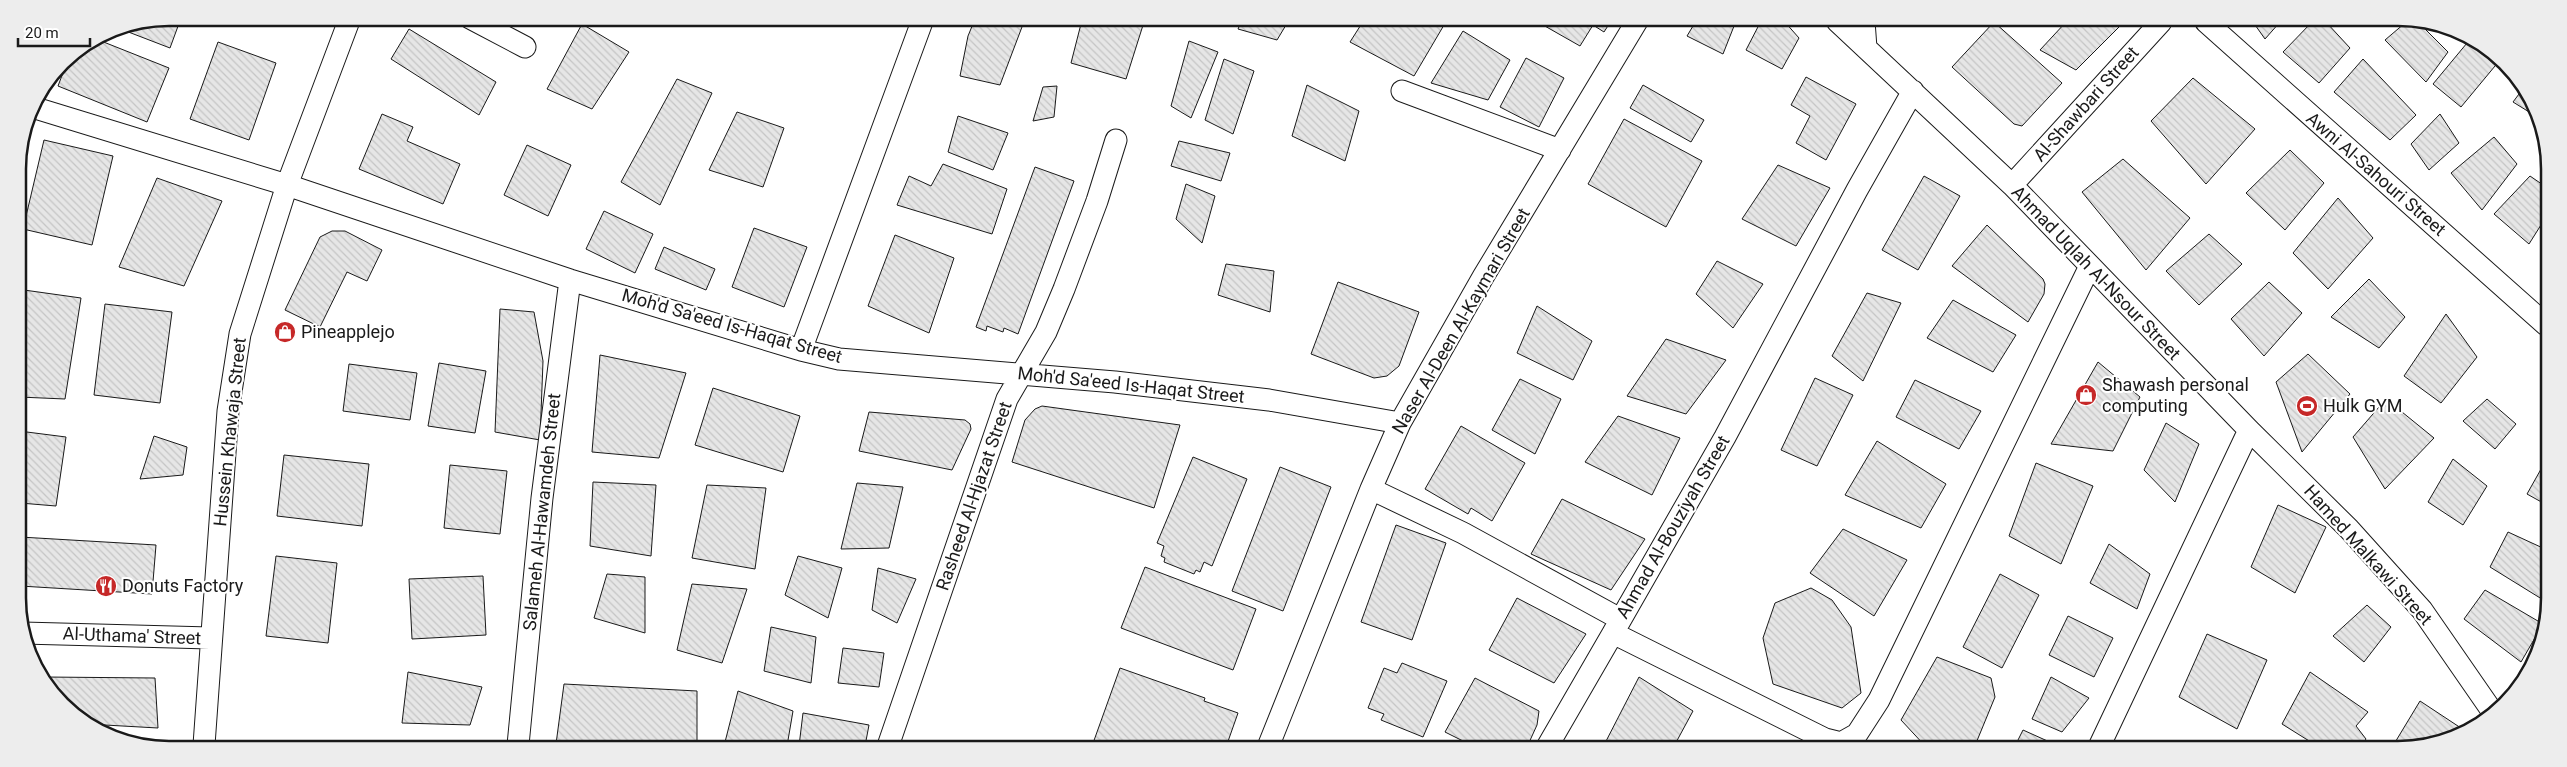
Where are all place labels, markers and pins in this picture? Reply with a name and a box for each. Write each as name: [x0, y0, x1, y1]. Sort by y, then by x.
shop icon: Pineapplejo: [273, 320, 297, 344]
place label: Pineapplejo: [301, 321, 395, 342]
place label: Shawash personal computing: [2102, 374, 2249, 416]
shop icon: Shawash personal computing: [2074, 383, 2098, 407]
sports icon: Hulk GYM: [2295, 394, 2319, 418]
place label: Hulk GYM: [2323, 395, 2403, 416]
restaurant icon: Donuts Factory: [94, 574, 118, 598]
place label: Donuts Factory: [122, 575, 244, 596]

